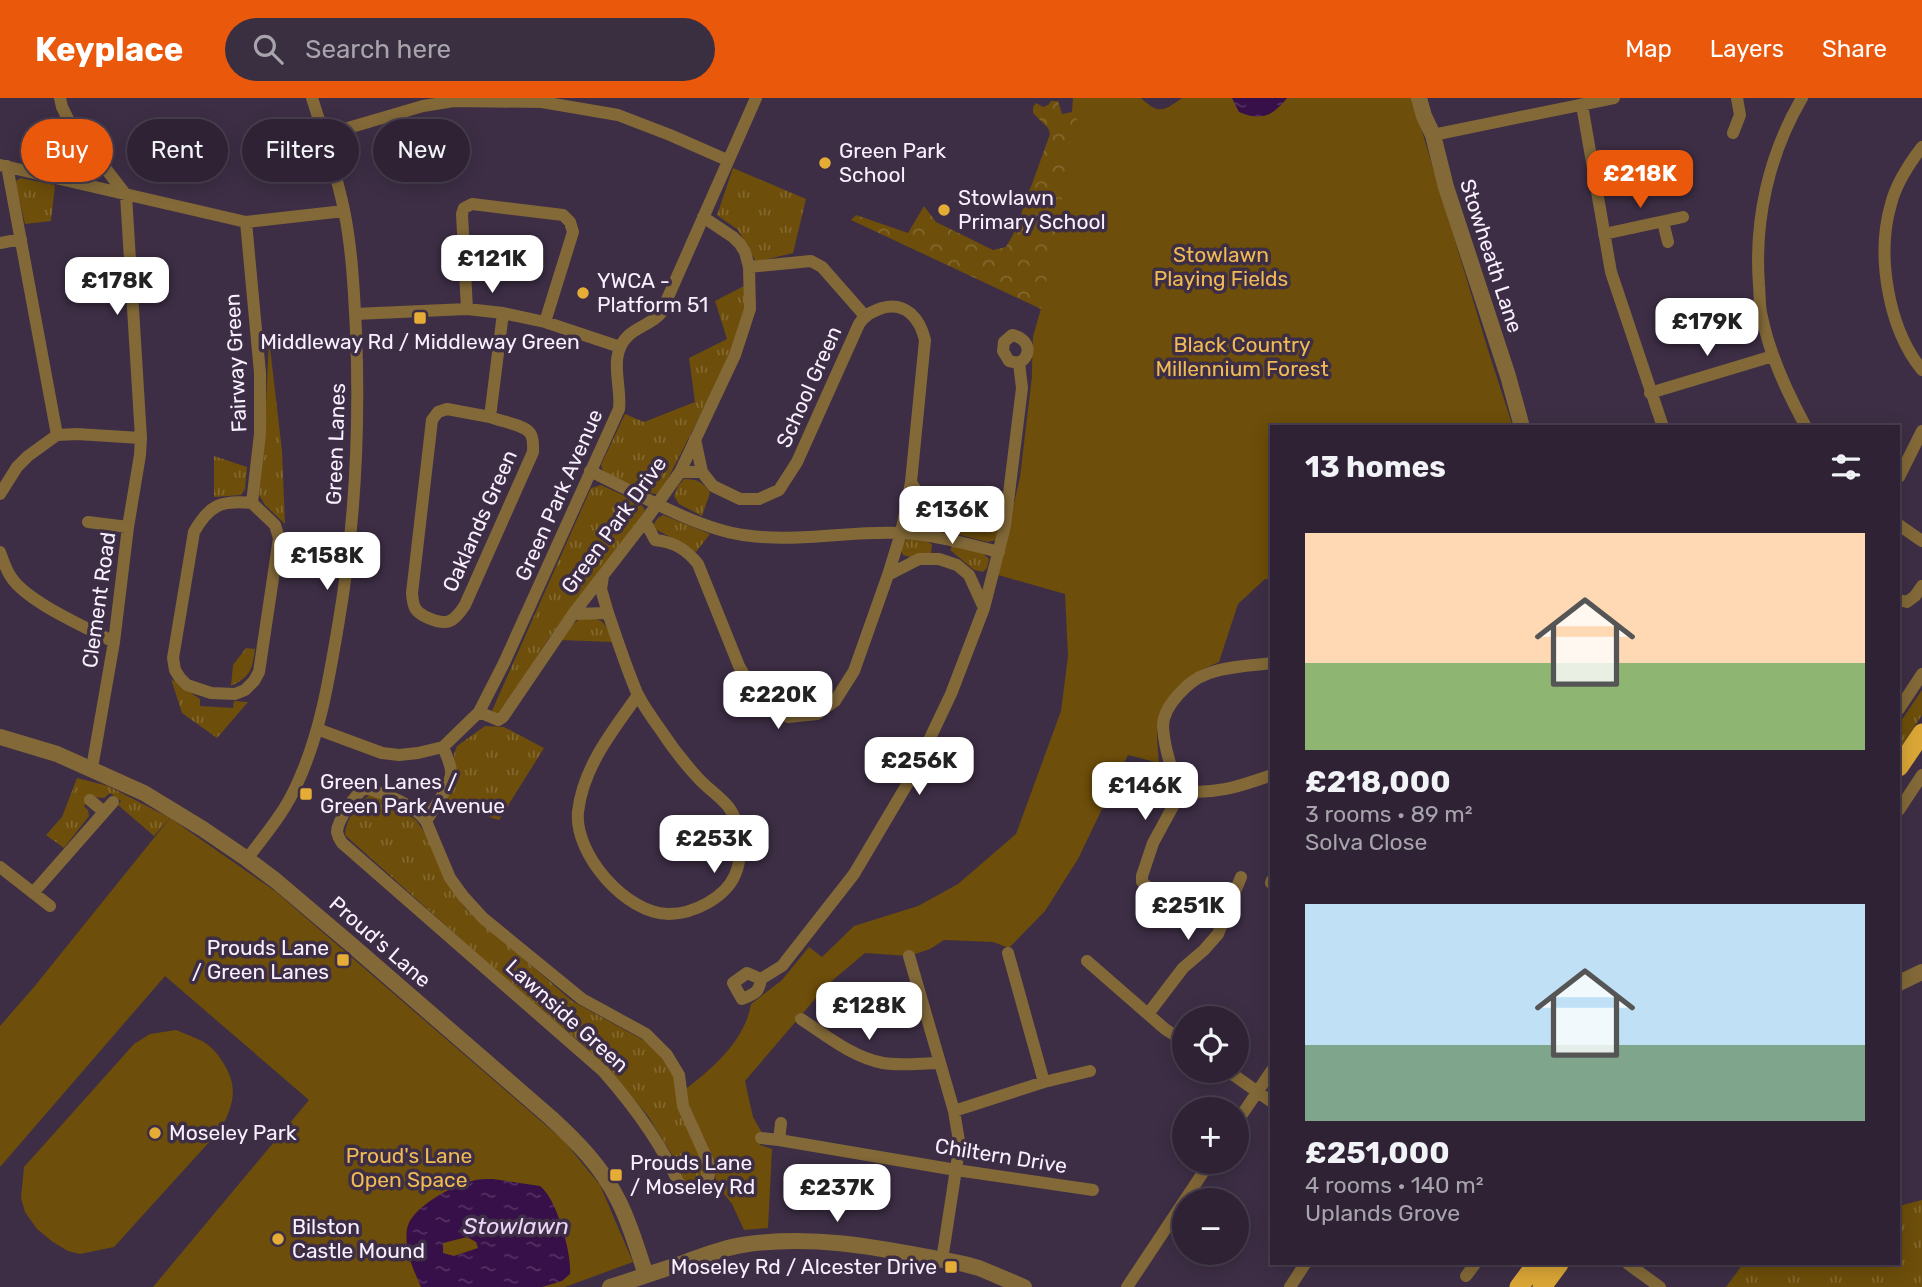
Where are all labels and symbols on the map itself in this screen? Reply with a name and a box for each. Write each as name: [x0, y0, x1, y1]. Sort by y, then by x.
place label: Green Park School: [839, 138, 946, 187]
pin: £218K: [1591, 150, 1689, 210]
marker: Green Park School: [817, 155, 833, 171]
street label: Stowheath Lane: [1455, 176, 1528, 336]
place label: Stowlawn Primary School: [958, 185, 1106, 234]
marker: Stowlawn Primary School: [936, 202, 952, 218]
pin: £121K: [443, 236, 541, 295]
park label: Stowlawn Playing Fields: [1154, 242, 1288, 291]
pin: £178K: [68, 258, 166, 317]
place label: YWCA - Platform 51: [597, 268, 708, 317]
marker: YWCA - Platform 51: [575, 285, 591, 301]
street label: Fairway Green: [219, 293, 252, 433]
pin: £179K: [1658, 299, 1756, 358]
marker: Middleway Rd / Middleway Green: [412, 310, 428, 326]
street label: School Green: [771, 322, 846, 451]
place label: Middleway Rd / Middleway Green: [260, 329, 580, 354]
park label: Black Country Millennium Forest: [1155, 332, 1329, 381]
street label: Green Lanes: [321, 383, 350, 505]
street label: Green Park Avenue: [509, 405, 608, 584]
street label: Oaklands Green: [437, 446, 522, 596]
street label: Green Park Drive: [556, 452, 672, 598]
pin: £136K: [903, 486, 1001, 546]
street label: Clement Road: [77, 530, 120, 669]
pin: £158K: [278, 532, 376, 592]
pin: £220K: [729, 672, 827, 731]
pin: £256K: [870, 738, 968, 797]
pin: £146K: [1096, 762, 1194, 822]
place label: Green Lanes / Green Park Avenue: [320, 769, 505, 818]
marker: Green Lanes / Green Park Avenue: [298, 786, 314, 802]
pin: £253K: [665, 816, 763, 875]
pin: £251K: [1139, 882, 1237, 942]
street label: Proud's Lane: [324, 891, 436, 993]
place label: Prouds Lane / Green Lanes: [192, 935, 329, 984]
marker: Prouds Lane / Green Lanes: [335, 952, 351, 968]
street label: Lawnside Green: [501, 954, 634, 1077]
pin: £128K: [820, 982, 918, 1042]
place label: Moseley Park: [169, 1120, 297, 1145]
marker: Moseley Park: [147, 1125, 163, 1141]
street label: Chiltern Drive: [933, 1133, 1069, 1178]
park label: Proud's Lane Open Space: [346, 1143, 472, 1192]
place label: Prouds Lane / Moseley Rd: [630, 1150, 755, 1199]
pin: £237K: [788, 1164, 886, 1224]
marker: Prouds Lane / Moseley Rd: [608, 1167, 624, 1183]
water label: Stowlawn: [463, 1212, 569, 1240]
place label: Bilston Castle Mound: [292, 1214, 425, 1263]
marker: Bilston Castle Mound: [270, 1231, 286, 1247]
place label: Moseley Rd / Alcester Drive: [671, 1254, 937, 1279]
marker: Moseley Rd / Alcester Drive: [943, 1259, 959, 1275]

